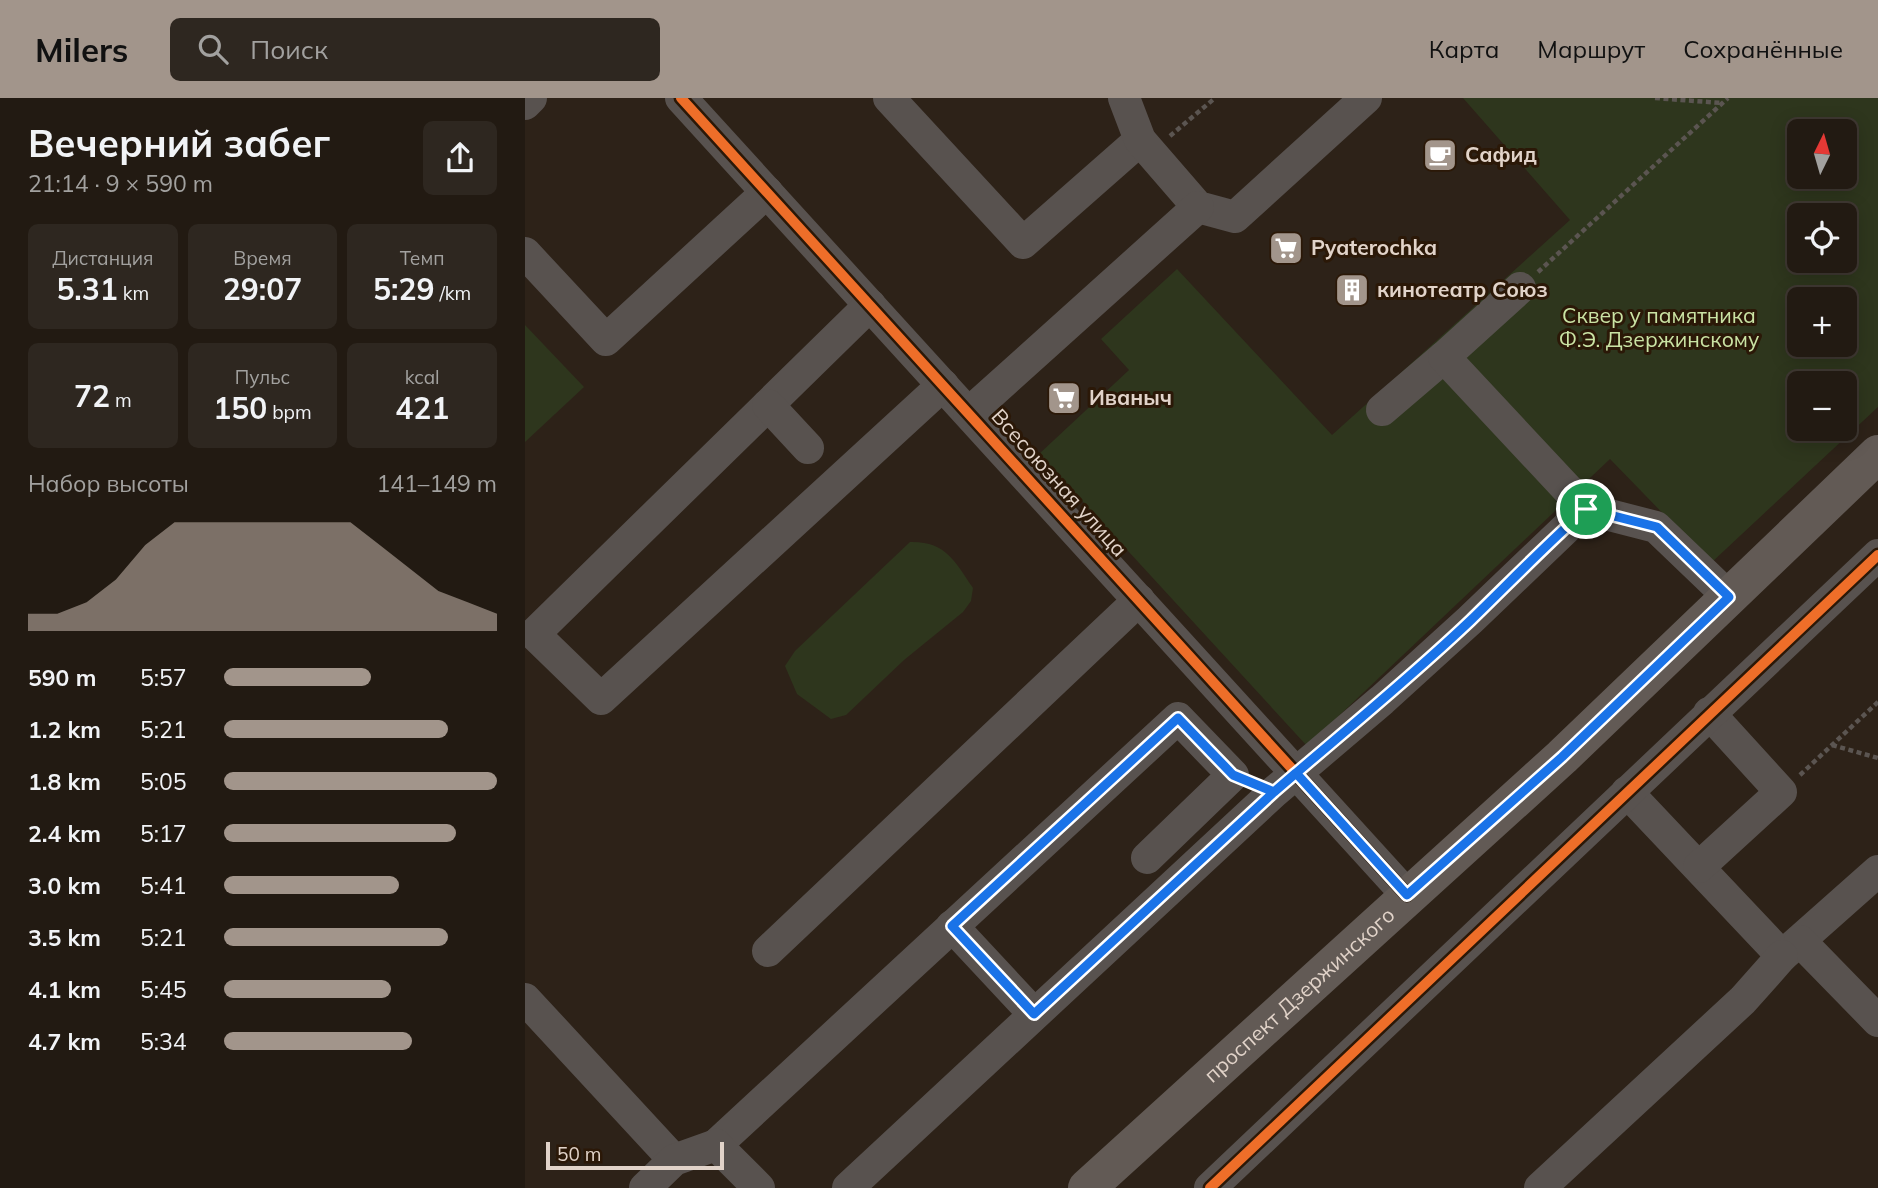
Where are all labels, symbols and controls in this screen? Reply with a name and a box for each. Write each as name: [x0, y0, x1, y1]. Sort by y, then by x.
search box: [170, 18, 660, 81]
text: Milers: [35, 29, 128, 70]
icon: search: [194, 30, 232, 68]
text: Поиск: [250, 33, 328, 66]
text: Карта: [1429, 34, 1499, 64]
text: Маршрут: [1537, 34, 1645, 64]
text: Сохранённые: [1683, 34, 1843, 64]
text: Вечерний забег: [28, 119, 330, 167]
north arrow: [1787, 119, 1857, 189]
map controls: [1787, 119, 1857, 441]
button: share: [423, 121, 497, 195]
cafe icon: Сафид: [1421, 136, 1459, 174]
place label: Сафид: [1465, 141, 1537, 167]
text: 21:14 · 9 × 590 m: [28, 169, 213, 198]
button: locate: [1787, 203, 1857, 273]
supermarket icon: Pyaterochka: [1267, 229, 1305, 267]
place label: Pyaterochka: [1311, 234, 1437, 260]
text: Дистанция: [52, 246, 153, 270]
text: Время: [233, 246, 292, 270]
text: Темп: [400, 246, 444, 270]
text: 5.31: [56, 270, 118, 308]
text: 29:07: [223, 270, 302, 308]
text: 5:29: [373, 270, 434, 308]
building icon: кинотеатр Союз: [1333, 271, 1371, 309]
place label: кинотеатр Союз: [1377, 276, 1548, 302]
text: km: [118, 281, 149, 305]
text: /km: [434, 281, 471, 305]
button: +: [1787, 287, 1857, 357]
park label: Сквер у памятника Ф.Э. Дзержинскому: [1559, 302, 1759, 352]
text: Пульс: [235, 365, 290, 389]
text: kcal: [405, 365, 440, 389]
button: −: [1787, 371, 1857, 441]
text: 72: [74, 377, 110, 415]
supermarket icon: Иваныч: [1045, 379, 1083, 417]
place label: Иваныч: [1089, 384, 1172, 410]
text: m: [110, 388, 132, 412]
text: 150: [213, 389, 267, 427]
text: 421: [395, 389, 449, 427]
text: bpm: [267, 400, 312, 424]
street label: Всесоюзная улица: [986, 403, 1133, 562]
text: Набор высоты: [28, 469, 189, 498]
text: 141–149 m: [376, 469, 497, 498]
pin: [1556, 479, 1616, 539]
icon: arrive: [1567, 490, 1605, 528]
text: 590 m: [28, 663, 96, 692]
text: 5:57: [140, 663, 187, 692]
text: 1.2 km: [28, 715, 101, 744]
text: 5:21: [140, 715, 187, 744]
text: 1.8 km: [28, 767, 101, 796]
text: 5:05: [140, 767, 187, 796]
text: 2.4 km: [28, 819, 101, 848]
text: 5:17: [140, 819, 187, 848]
text: 3.0 km: [28, 871, 101, 900]
text: 5:41: [140, 871, 187, 900]
street label: проспект Дзержинского: [1198, 901, 1400, 1087]
text: 3.5 km: [28, 923, 101, 952]
text: 5:21: [140, 923, 187, 952]
text: 4.1 km: [28, 975, 101, 1004]
text: 5:45: [140, 975, 187, 1004]
text: 4.7 km: [28, 1027, 101, 1056]
text: 5:34: [140, 1027, 187, 1056]
scale bar: [546, 1139, 725, 1171]
text: 50 m: [557, 1142, 601, 1166]

